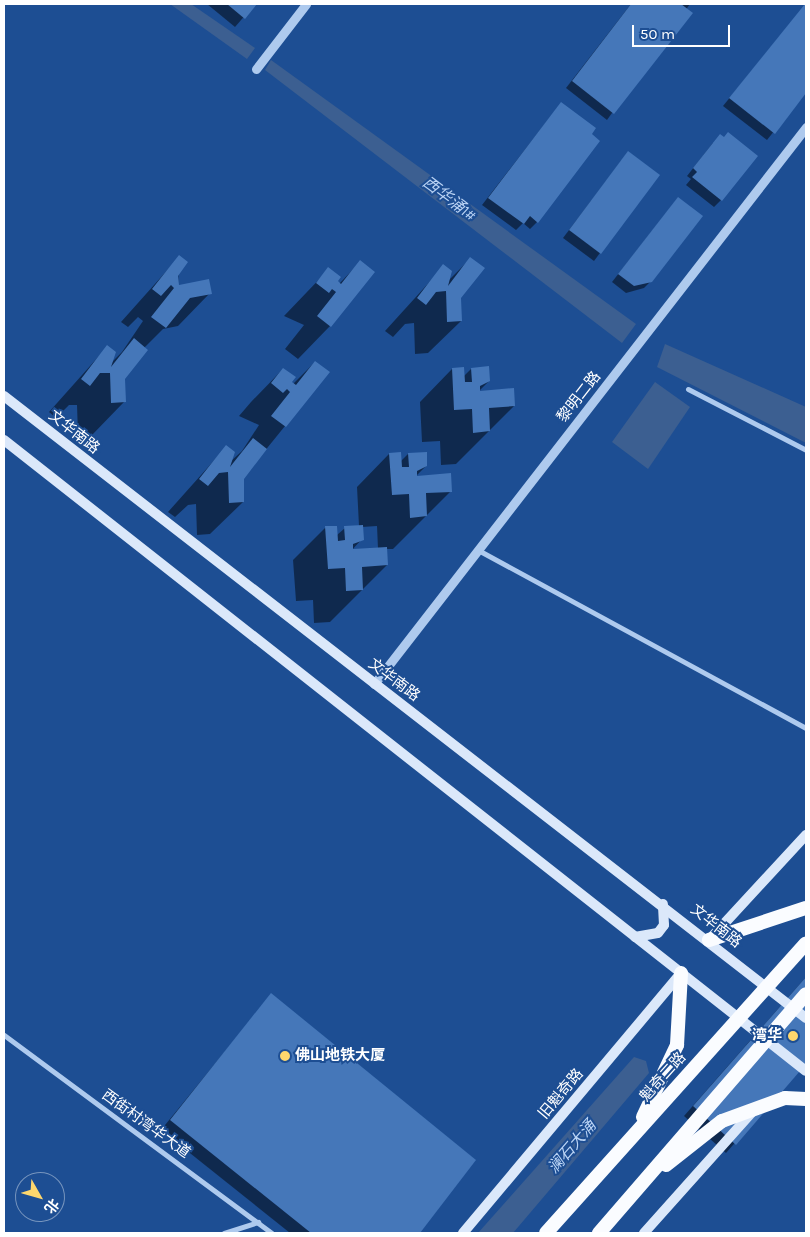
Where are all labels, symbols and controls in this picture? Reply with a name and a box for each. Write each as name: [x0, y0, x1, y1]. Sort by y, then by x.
scale bar: [635, 15, 732, 47]
text: 50 m: [640, 25, 675, 43]
water label: 西华涌1#: [419, 173, 479, 225]
street label: 黎明二路: [553, 368, 605, 426]
street label: 文华南路: [45, 406, 103, 458]
street label: 文华南路: [365, 655, 423, 705]
street label: 文华南路: [687, 900, 745, 952]
place label: 湾华: [752, 1027, 782, 1045]
marker: 湾华: [786, 1029, 800, 1043]
place label: 佛山地铁大厦: [295, 1047, 385, 1065]
street label: 魁奇二路: [636, 1049, 690, 1105]
marker: 佛山地铁大厦: [279, 1050, 291, 1062]
street label: 旧魁奇路: [535, 1065, 587, 1123]
street label: 西街村湾华大道: [98, 1086, 194, 1162]
water label: 澜石大涌: [544, 1117, 600, 1177]
north arrow: [15, 1172, 65, 1222]
text: 北: [40, 1195, 62, 1217]

